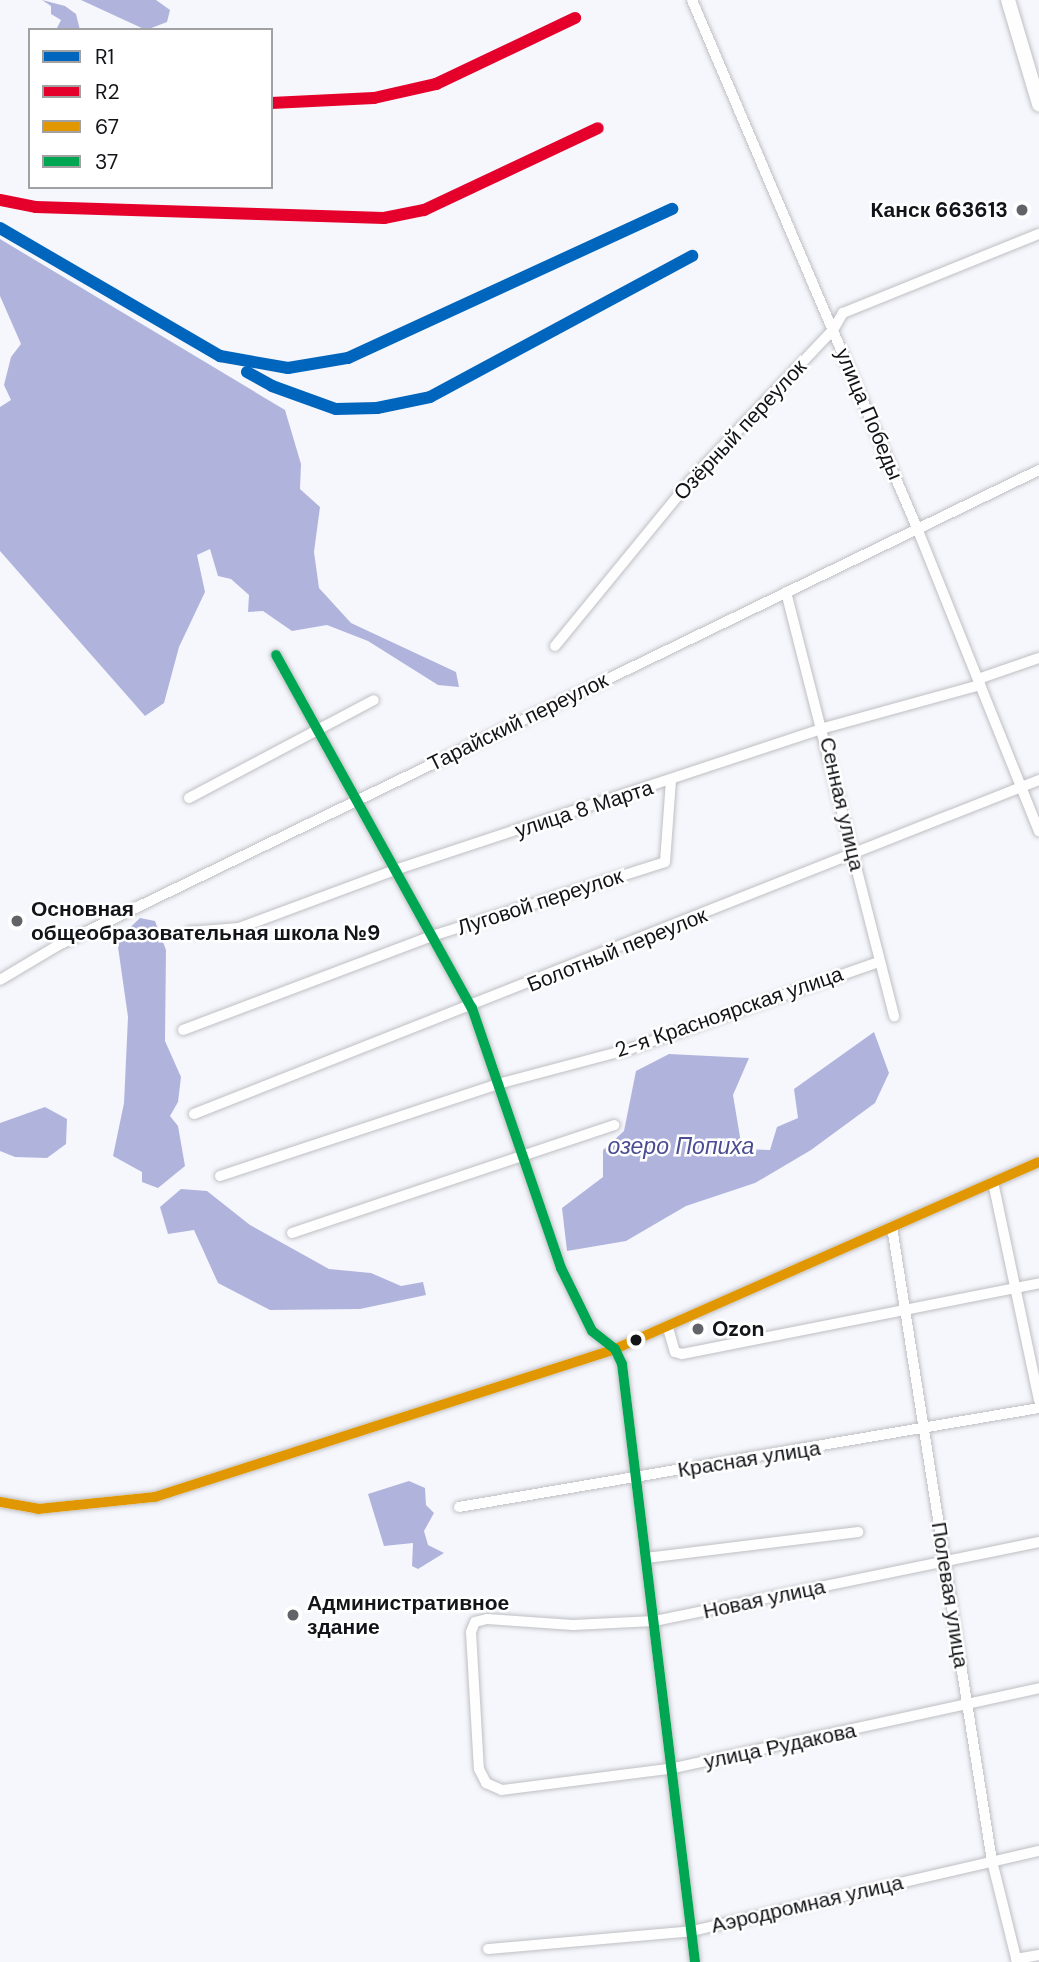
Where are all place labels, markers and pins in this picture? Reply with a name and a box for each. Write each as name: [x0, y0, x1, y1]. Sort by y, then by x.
place label: Канск 663613: [871, 197, 1008, 223]
marker: Канск 663613: [1014, 202, 1030, 218]
place label: Основная общеобразовательная школа №9: [31, 896, 380, 946]
marker: Основная общеобразовательная школа №9: [9, 913, 25, 929]
place label: Ozon: [712, 1316, 765, 1342]
marker: Ozon: [690, 1321, 706, 1337]
unlabelled marker: [629, 1333, 643, 1347]
place label: Административное здание: [307, 1590, 509, 1640]
marker: Административное здание: [285, 1607, 301, 1623]

